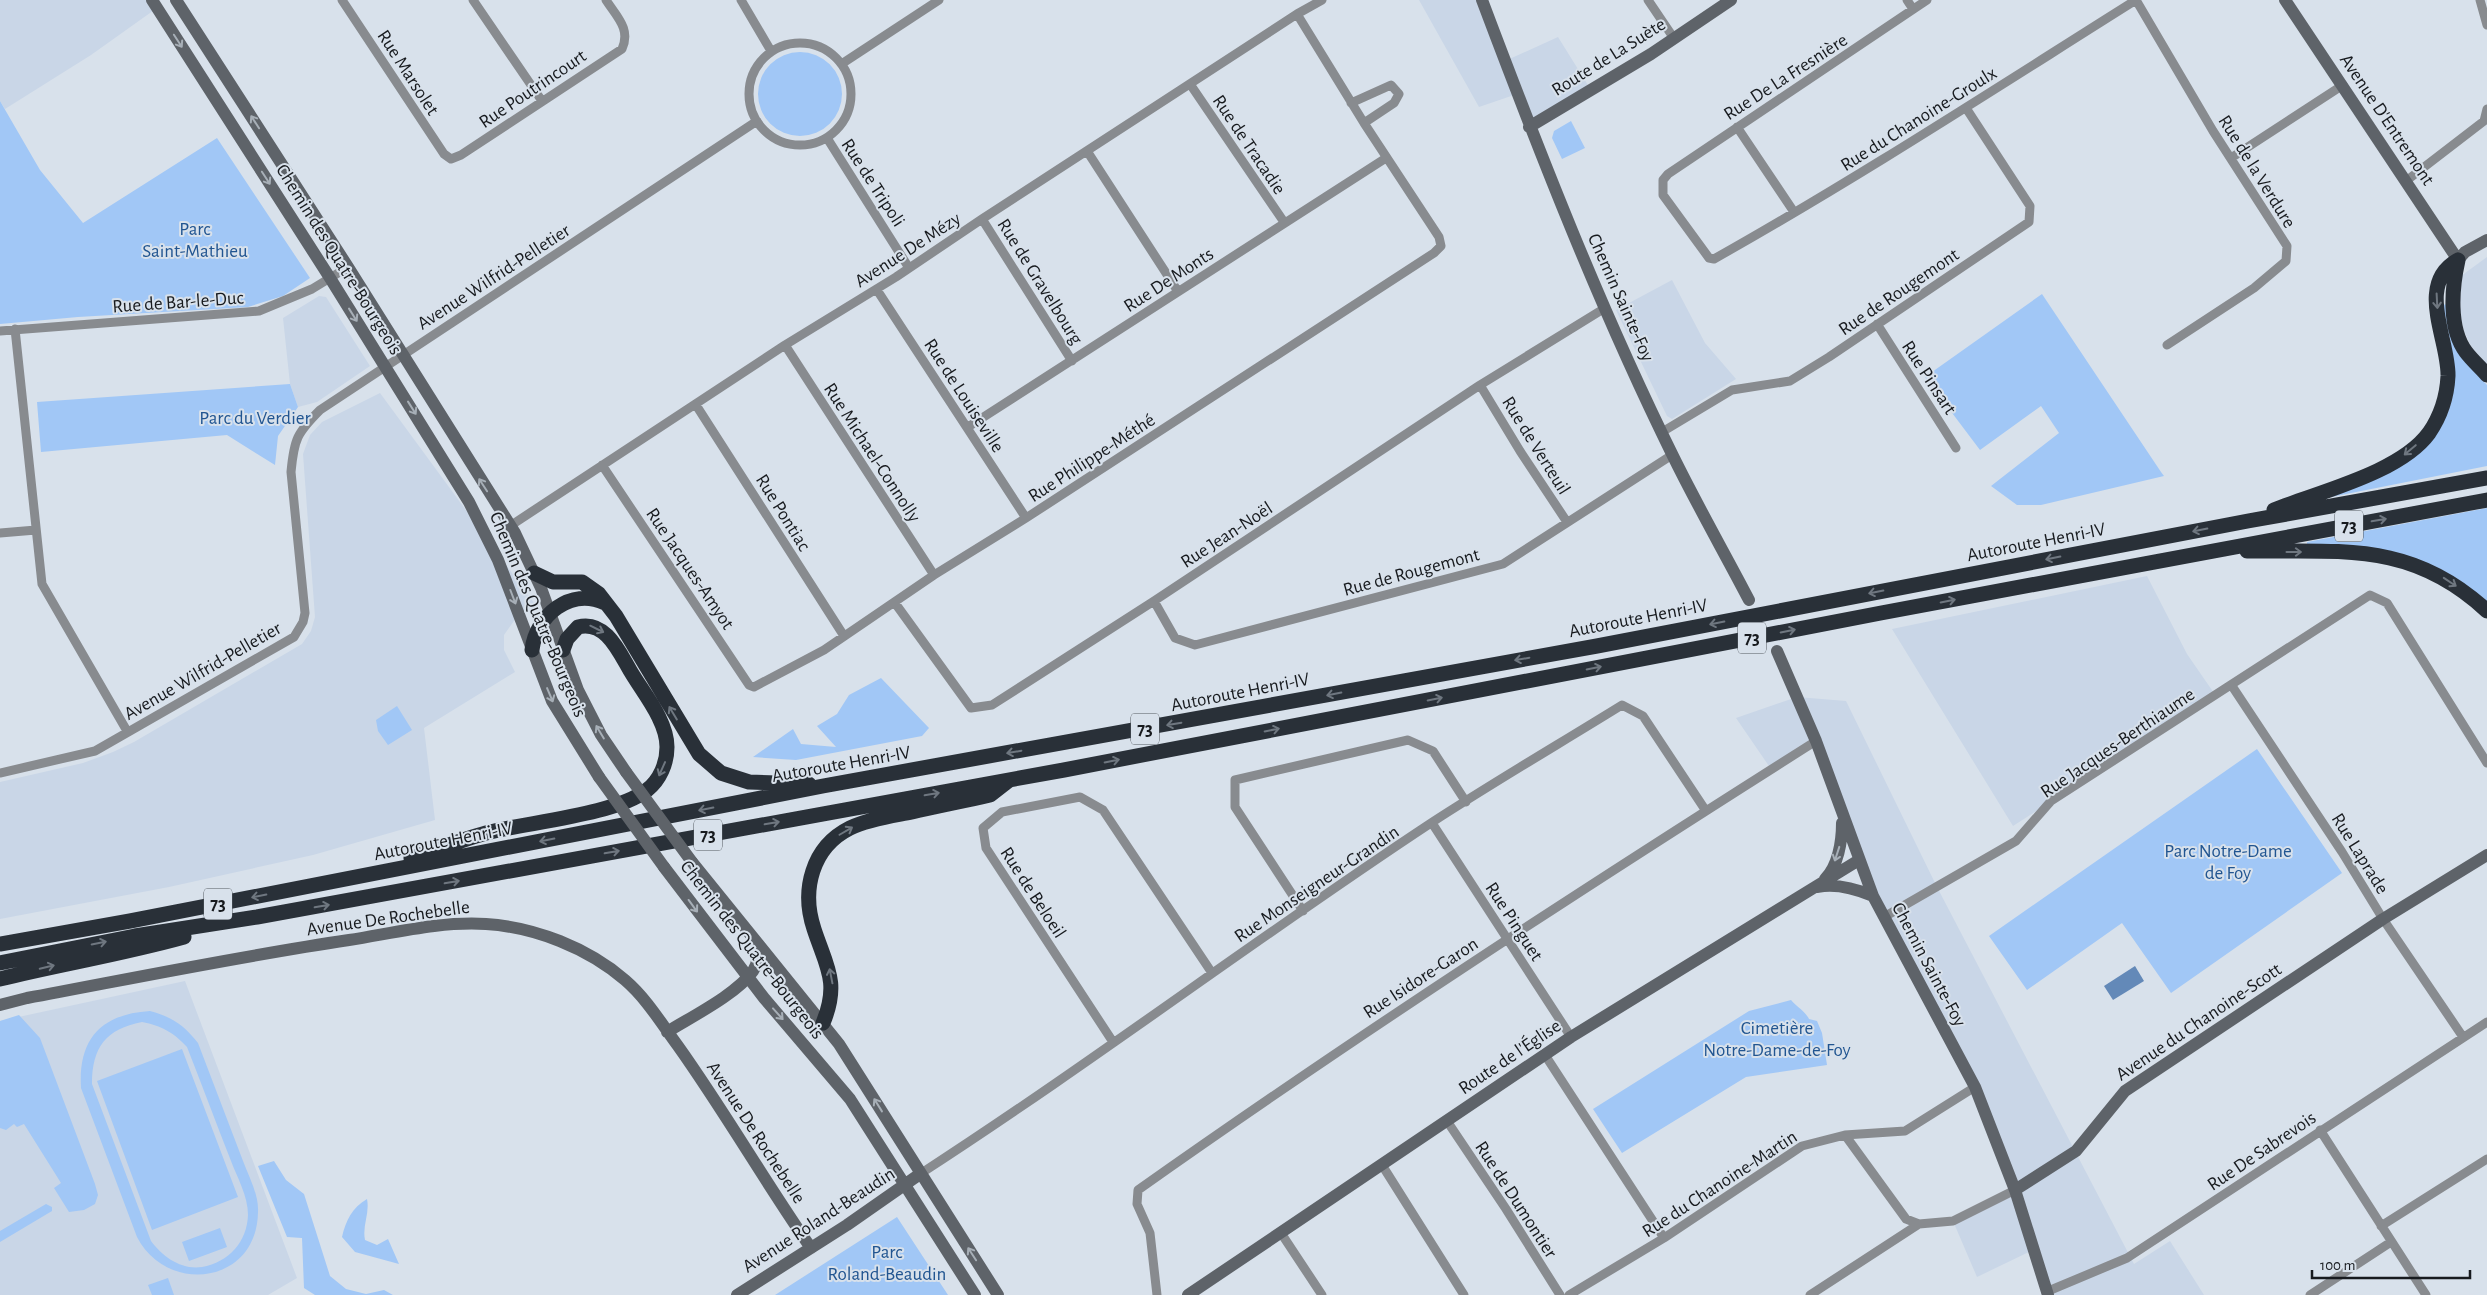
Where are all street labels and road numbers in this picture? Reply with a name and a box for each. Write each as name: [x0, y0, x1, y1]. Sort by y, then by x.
street label: Route de La Suète: [1549, 15, 1669, 100]
street label: Rue Marsolet: [373, 27, 442, 119]
street label: Rue De La Fresnière: [1721, 30, 1851, 124]
street label: Rue Poutrincourt: [476, 46, 590, 132]
street label: Avenue D'Entremont: [2336, 51, 2438, 189]
street label: Rue du Chanoine-Groulx: [1837, 64, 2000, 175]
street label: Rue de Tracadie: [1209, 92, 1289, 198]
street label: Rue de la Verdure: [2214, 112, 2299, 232]
street label: Rue de Tripoli: [837, 135, 908, 230]
street label: Chemin des Quatre-Bourgeois: [272, 161, 405, 358]
street label: Avenue De Mézy: [851, 209, 964, 291]
street label: Rue de Gravelbourg: [993, 216, 1086, 349]
street label: Avenue Wilfrid-Pelletier: [414, 221, 574, 334]
street label: Chemin Sainte-Foy: [1584, 231, 1657, 364]
street label: Rue De Monts: [1121, 244, 1217, 316]
street label: Rue de Rougemont: [1835, 245, 1962, 339]
street label: Rue de Bar-le-Duc: [112, 288, 244, 317]
street label: Rue de Louiseville: [920, 336, 1007, 456]
street label: Rue Pinsart: [1898, 337, 1960, 418]
street label: Rue Michael-Connolly: [820, 380, 924, 526]
street label: Rue de Verteuil: [1498, 393, 1573, 498]
street label: Rue Philippe-Méthé: [1025, 410, 1159, 506]
street label: Rue Pontiac: [752, 471, 814, 555]
street label: Rue Jean-Noël: [1178, 499, 1276, 572]
street label: Rue Jacques-Amyot: [642, 505, 737, 633]
street label: Chemin des Quatre-Bourgeois: [486, 509, 589, 720]
road number: 73: [2335, 511, 2363, 542]
street label: Autoroute Henri-IV: [1965, 520, 2107, 565]
street label: Rue de Rougemont: [1341, 545, 1482, 600]
street label: Autoroute Henri-IV: [1567, 596, 1709, 641]
street label: Avenue Wilfrid-Pelletier: [121, 619, 285, 724]
road number: 73: [1738, 622, 1766, 654]
street label: Autoroute Henri-IV: [1169, 670, 1311, 715]
street label: Rue Jacques-Berthiaume: [2037, 685, 2198, 802]
road number: 73: [1131, 714, 1159, 744]
street label: Autoroute Henri-IV: [770, 743, 912, 786]
street label: Rue Laprade: [2328, 810, 2392, 898]
street label: Autoroute Henri-IV: [372, 819, 514, 864]
road number: 73: [694, 820, 722, 850]
street label: Rue Monseigneur-Grandin: [1231, 822, 1403, 946]
street label: Rue de Beloeil: [996, 844, 1069, 942]
street label: Chemin des Quatre-Bourgeois: [676, 857, 827, 1043]
street label: Rue Pinguet: [1481, 879, 1546, 965]
road number: 73: [204, 889, 232, 920]
street label: Avenue De Rochebelle: [305, 898, 471, 939]
street label: Chemin Sainte-Foy: [1888, 900, 1969, 1030]
street label: Rue Isidore-Garon: [1360, 934, 1482, 1022]
street label: Avenue du Chanoine-Scott: [2113, 960, 2285, 1085]
street label: Route de l'Église: [1454, 1014, 1564, 1098]
street label: Avenue De Rochebelle: [703, 1059, 809, 1207]
street label: Rue De Sabrevois: [2204, 1108, 2320, 1194]
street label: Rue du Chanoine-Martin: [1639, 1127, 1801, 1241]
street label: Rue de Dumontier: [1471, 1138, 1560, 1262]
street label: Avenue Roland-Beaudin: [739, 1164, 898, 1277]

